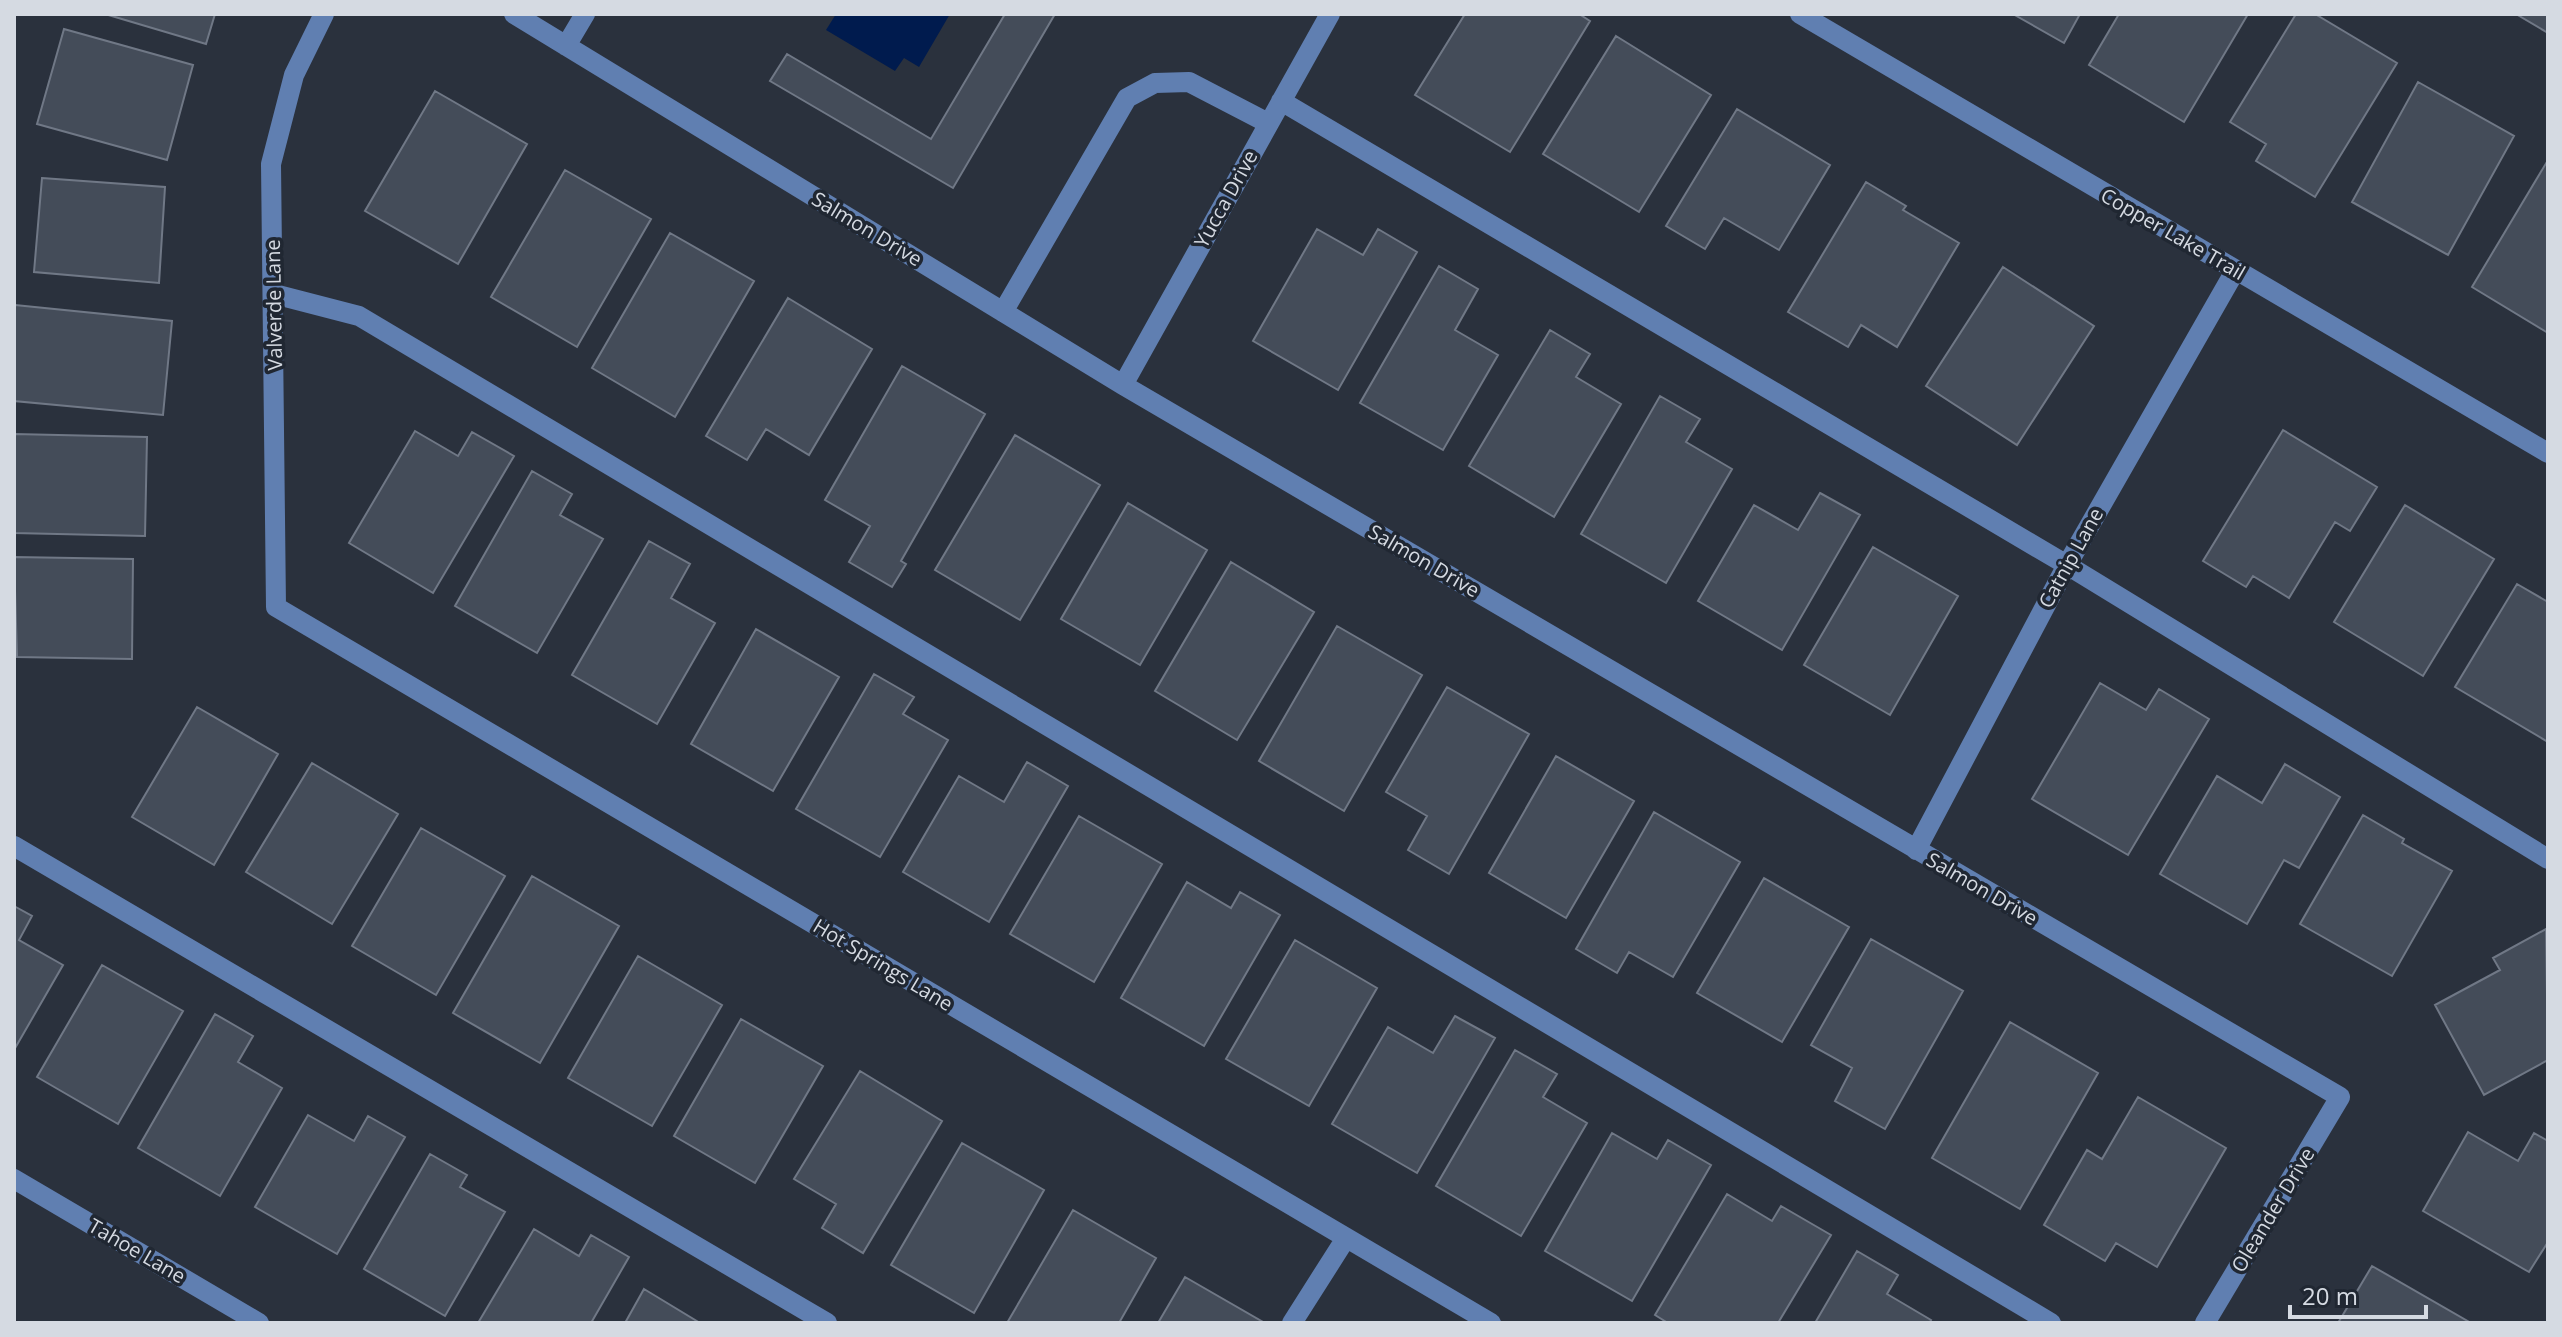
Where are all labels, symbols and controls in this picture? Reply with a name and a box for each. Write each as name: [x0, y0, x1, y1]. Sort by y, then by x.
street label: Yucca Drive: [1188, 145, 1264, 252]
street label: Copper Lake Trail: [2096, 181, 2250, 286]
street label: Salmon Drive: [807, 185, 927, 272]
street label: Valverde Lane: [259, 239, 288, 371]
street label: Catnip Lane: [2032, 503, 2109, 613]
street label: Salmon Drive: [1364, 518, 1485, 603]
street label: Salmon Drive: [1922, 846, 2043, 931]
street label: Hot Springs Lane: [808, 912, 958, 1017]
street label: Oleander Drive: [2225, 1142, 2320, 1277]
street label: Tahoe Lane: [84, 1212, 191, 1289]
scale bar: [2290, 1269, 2426, 1319]
text: 20 m: [2302, 1279, 2358, 1312]

